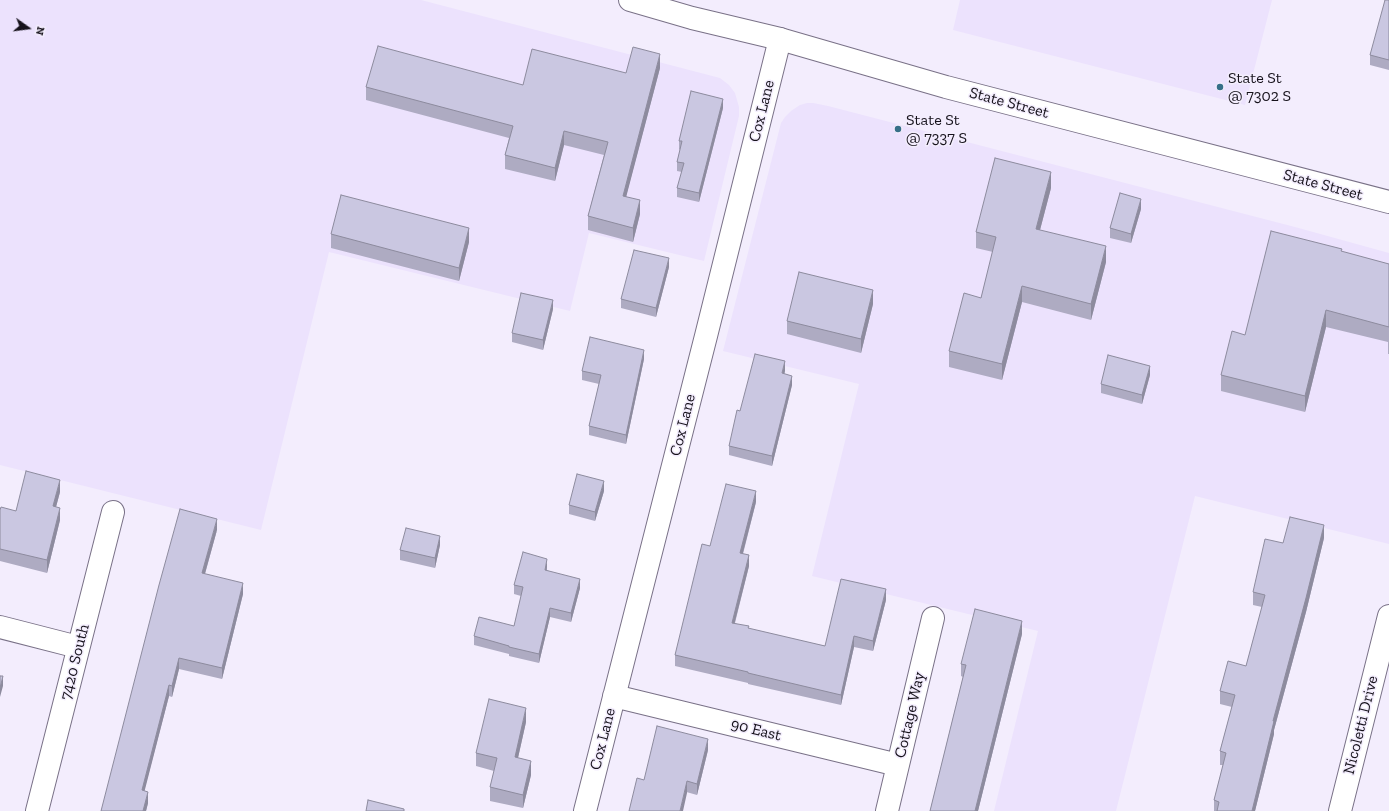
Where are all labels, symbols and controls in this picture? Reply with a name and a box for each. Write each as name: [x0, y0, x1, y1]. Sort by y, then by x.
north arrow: [8, 8, 48, 48]
text: N: [33, 25, 47, 37]
place label: State St @ 7302 S: [1228, 68, 1291, 106]
street label: Cox Lane: [745, 78, 779, 144]
marker: State St @ 7302 S: [1215, 82, 1225, 92]
street label: State Street: [967, 83, 1051, 123]
place label: State St @ 7337 S: [906, 110, 967, 148]
marker: State St @ 7337 S: [893, 124, 903, 134]
street label: State Street: [1281, 165, 1365, 205]
street label: Cox Lane: [666, 392, 700, 458]
street label: 7420 South: [56, 622, 94, 702]
street label: Cottage Way: [891, 670, 929, 760]
street label: Nicoletti Drive: [1339, 674, 1383, 776]
street label: Cox Lane: [586, 706, 620, 772]
street label: 90 East: [729, 714, 783, 746]

